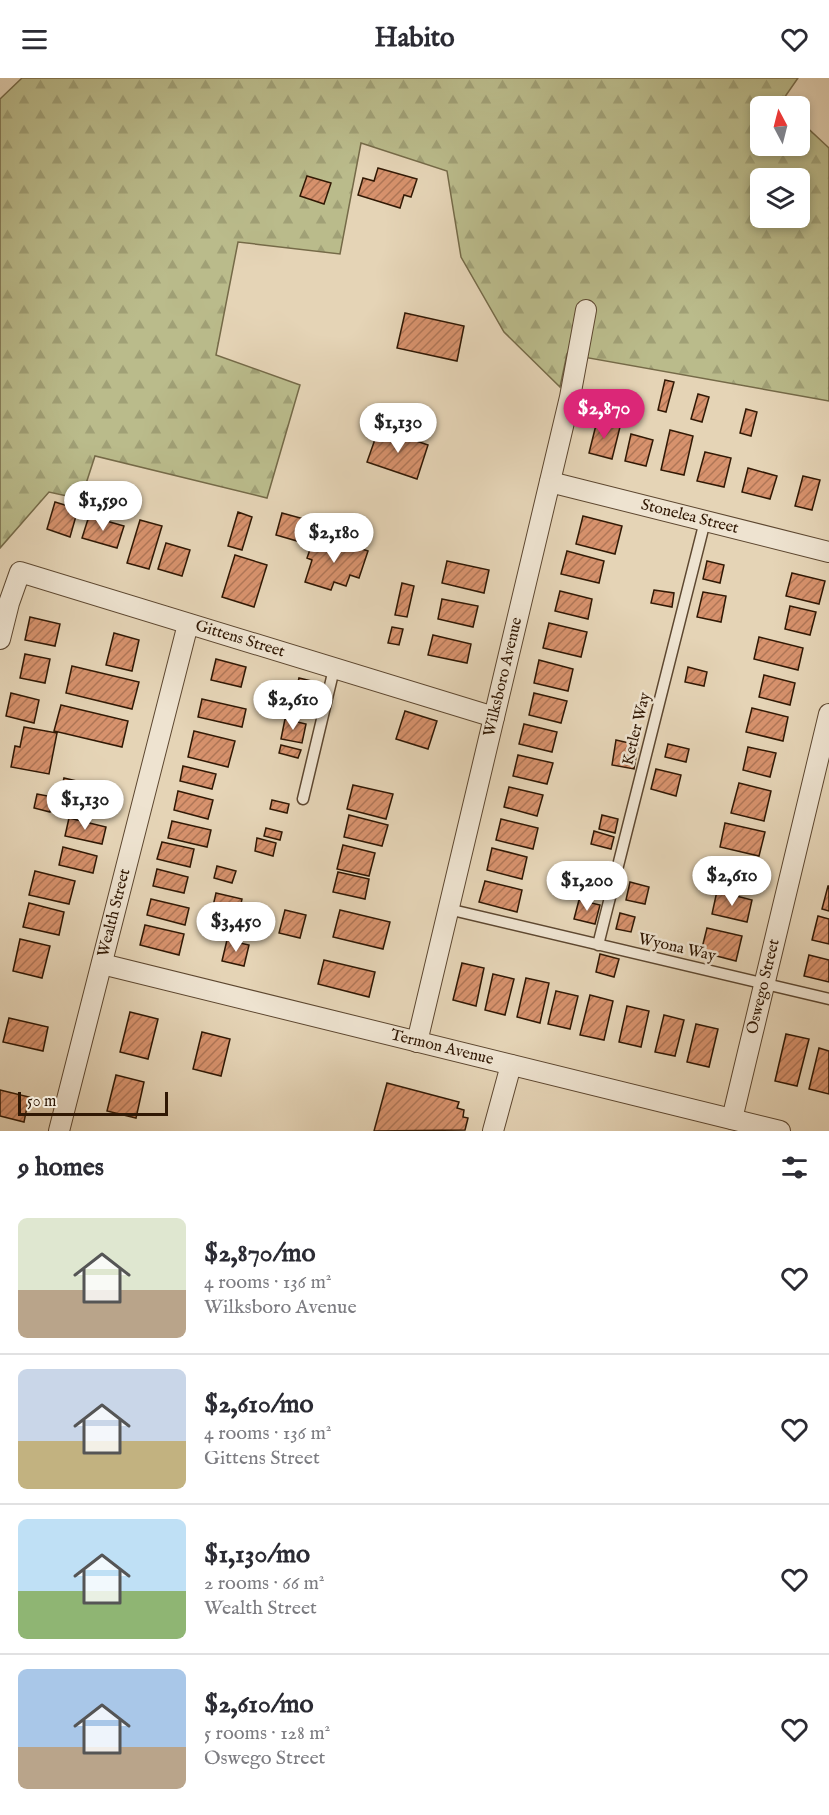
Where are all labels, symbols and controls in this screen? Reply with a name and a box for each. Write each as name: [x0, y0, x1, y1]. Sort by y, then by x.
text: Habito: [374, 22, 455, 56]
icon: menu: [18, 23, 51, 56]
icon: heart: [778, 23, 811, 56]
north arrow: [750, 96, 810, 156]
map controls: [750, 96, 810, 228]
button: layers: [750, 168, 810, 228]
pin: $2,870: [555, 389, 653, 440]
text: $2,870: [578, 396, 630, 421]
pin: $1,130: [349, 403, 447, 454]
text: $1,130: [374, 410, 422, 435]
pin: $1,590: [54, 481, 152, 532]
text: $1,590: [78, 488, 128, 513]
street label: Stonelea Street: [639, 495, 741, 539]
pin: $2,180: [285, 513, 383, 564]
text: $2,180: [309, 520, 359, 545]
street label: Wilksboro Avenue: [480, 615, 527, 739]
street label: Gittens Street: [193, 616, 288, 663]
pin: $2,610: [244, 680, 342, 731]
text: $2,610: [267, 687, 319, 712]
street label: Ketler Way: [618, 690, 656, 767]
pin: $1,130: [36, 780, 134, 831]
text: $1,130: [61, 787, 109, 812]
pin: $2,610: [683, 856, 781, 907]
pin: $1,200: [538, 861, 636, 912]
text: $2,610: [706, 863, 758, 888]
street label: Wealth Street: [94, 866, 135, 959]
text: $1,200: [561, 868, 613, 893]
pin: $3,450: [187, 902, 285, 953]
text: $3,450: [210, 909, 262, 934]
street label: Wyona Way: [636, 929, 718, 967]
street label: Oswego Street: [743, 937, 785, 1036]
street label: Termon Avenue: [388, 1025, 495, 1070]
scale bar: [18, 1089, 168, 1116]
text: 50 m: [27, 1092, 56, 1112]
text: 9 homes: [18, 1151, 104, 1184]
icon: filters: [778, 1151, 811, 1184]
text: $2,870/mo: [204, 1237, 316, 1270]
icon: home: [66, 1242, 138, 1314]
icon: heart: [778, 1262, 811, 1295]
text: 4 rooms · 136 m²: [204, 1270, 331, 1295]
text: Wilksboro Avenue: [204, 1295, 357, 1320]
text: $2,610/mo: [204, 1388, 314, 1421]
icon: home: [66, 1393, 138, 1465]
icon: heart: [778, 1413, 811, 1446]
text: 4 rooms · 136 m²: [204, 1421, 331, 1446]
text: Gittens Street: [204, 1446, 320, 1471]
text: $1,130/mo: [204, 1538, 310, 1571]
icon: home: [66, 1543, 138, 1615]
icon: heart: [778, 1563, 811, 1596]
text: 2 rooms · 66 m²: [204, 1571, 325, 1596]
text: Wealth Street: [204, 1596, 317, 1621]
text: $2,610/mo: [204, 1688, 314, 1721]
icon: home: [66, 1693, 138, 1765]
icon: heart: [778, 1713, 811, 1746]
text: 5 rooms · 128 m²: [204, 1721, 330, 1746]
text: Oswego Street: [204, 1746, 325, 1771]

